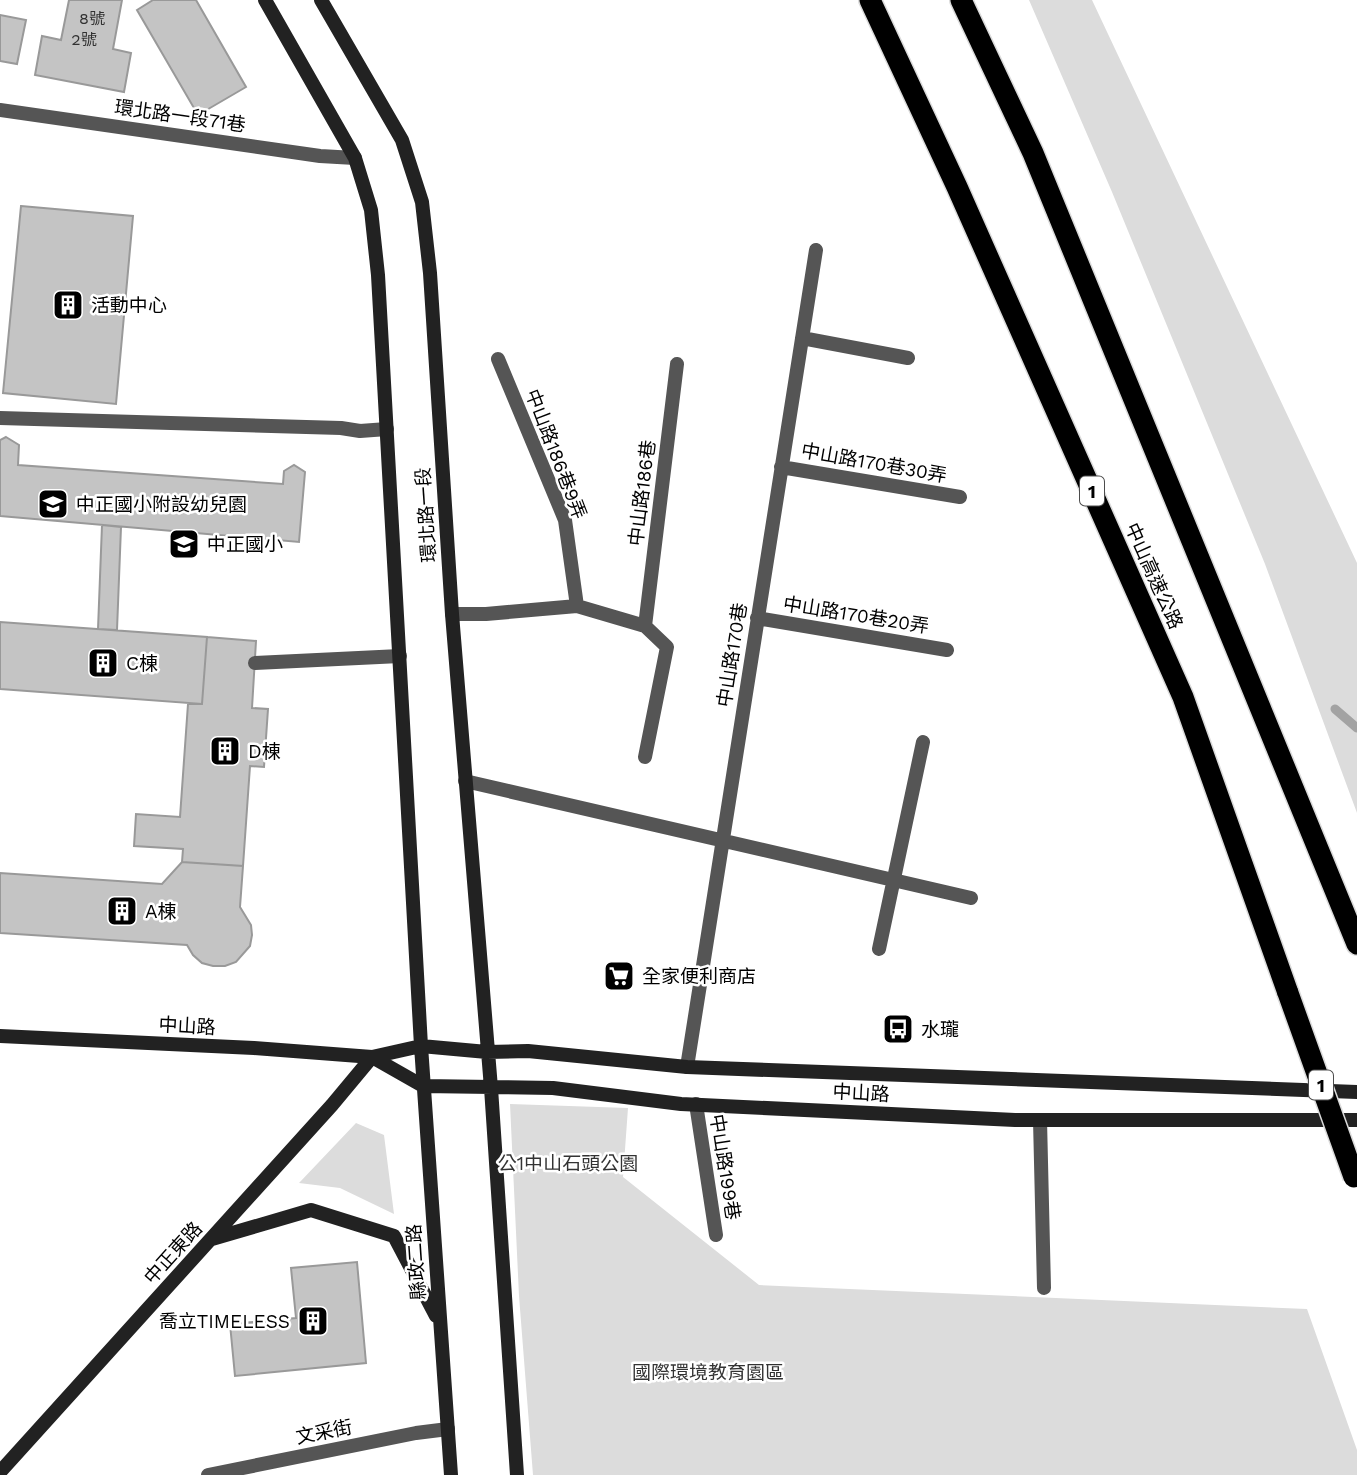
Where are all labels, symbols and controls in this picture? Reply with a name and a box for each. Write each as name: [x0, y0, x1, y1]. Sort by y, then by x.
house number: 8號: [79, 9, 105, 28]
house number: 2號: [71, 30, 97, 49]
street label: 環北路一段71巷: [113, 95, 247, 137]
building icon: 活動中心: [51, 288, 85, 322]
place label: 活動中心: [91, 294, 167, 317]
street label: 中山路186巷9弄: [521, 386, 591, 522]
street label: 中山路186巷: [624, 439, 660, 547]
street label: 中山路170巷30弄: [799, 439, 949, 487]
street label: 環北路一段: [411, 467, 441, 563]
road number: 1: [1080, 476, 1104, 505]
school or university icon: 中正國小附設幼兒園: [36, 487, 70, 521]
place label: 中正國小附設幼兒園: [76, 493, 247, 516]
street label: 中山高速公路: [1120, 519, 1188, 633]
school or university icon: 中正國小: [167, 527, 201, 561]
place label: 中正國小: [207, 533, 283, 556]
street label: 中山路170巷20弄: [781, 592, 931, 638]
street label: 中山路170巷: [712, 601, 752, 709]
building icon: C棟: [86, 646, 120, 680]
place label: C棟: [126, 652, 158, 675]
building icon: D棟: [208, 734, 242, 768]
place label: D棟: [248, 740, 281, 763]
building icon: A棟: [105, 894, 139, 928]
place label: A棟: [145, 900, 177, 923]
supermarket icon: 全家便利商店: [602, 959, 636, 993]
place label: 全家便利商店: [642, 965, 756, 988]
bus stop icon: 水瓏: [881, 1012, 915, 1046]
street label: 中山路: [158, 1013, 216, 1039]
place label: 水瓏: [921, 1018, 959, 1041]
road number: 1: [1309, 1070, 1333, 1100]
street label: 中山路: [832, 1080, 890, 1106]
street label: 中山路199巷: [705, 1112, 745, 1222]
park label: 公1中山石頭公園: [498, 1152, 638, 1175]
street label: 中正東路: [139, 1217, 207, 1289]
street label: 縣政二路: [402, 1223, 430, 1301]
building icon: 喬立TIMELESS: [296, 1304, 330, 1338]
place label: 喬立TIMELESS: [159, 1310, 290, 1333]
park label: 國際環境教育園區: [632, 1361, 784, 1384]
street label: 文采街: [294, 1415, 354, 1449]

